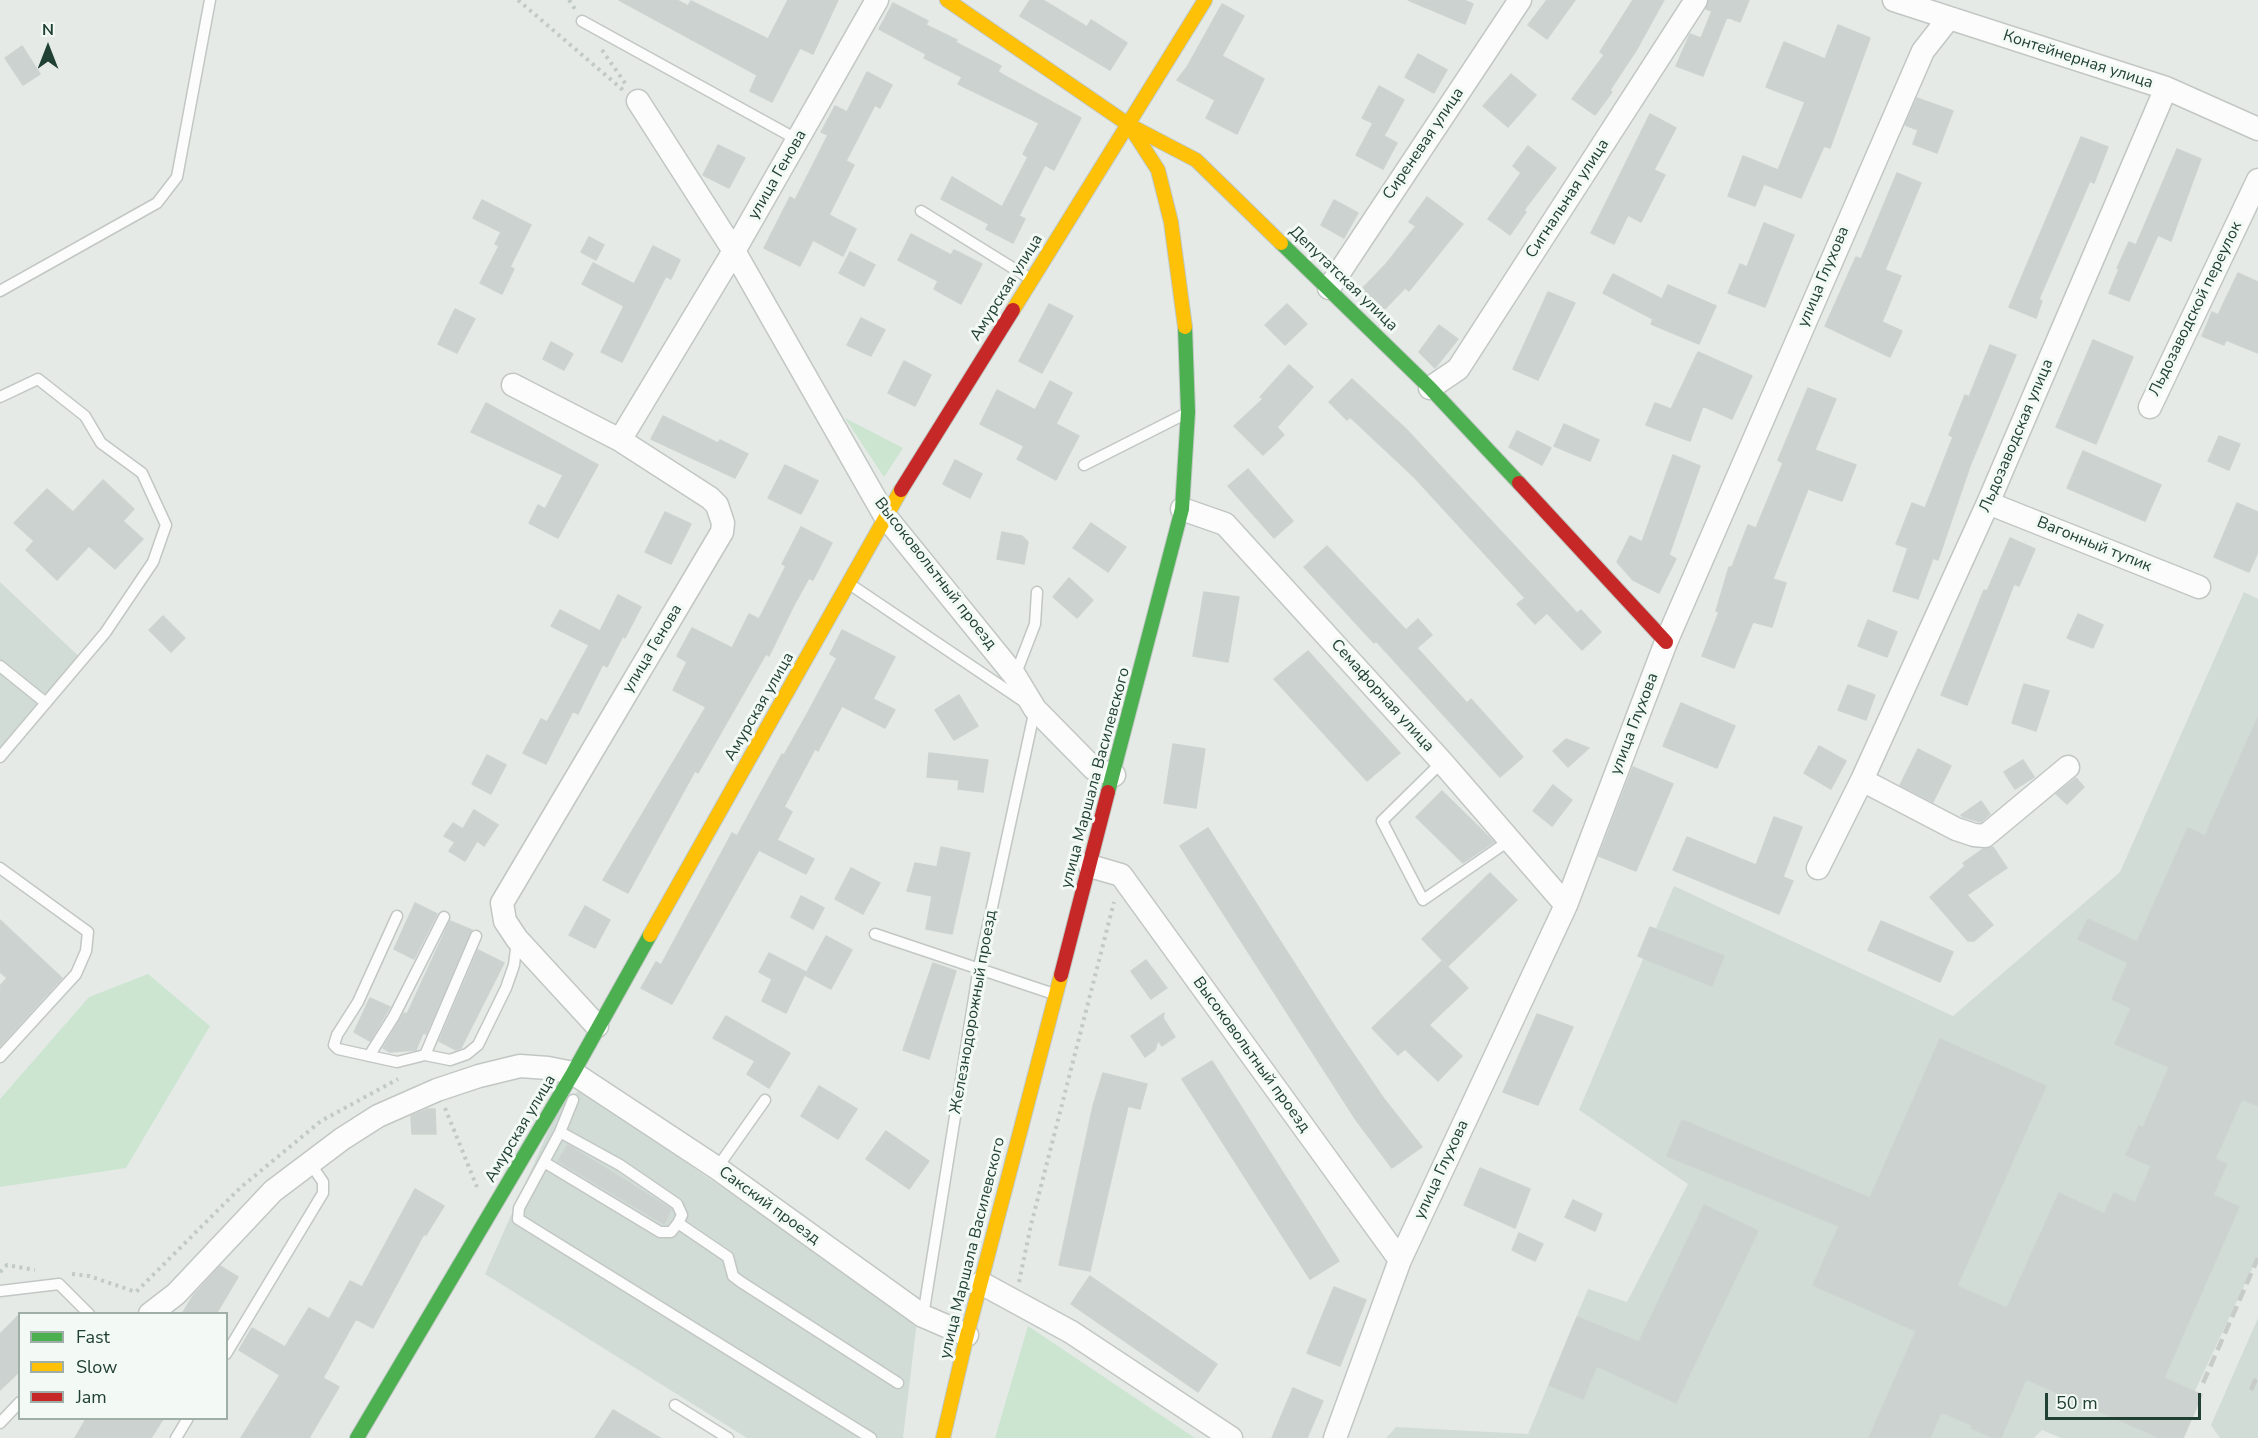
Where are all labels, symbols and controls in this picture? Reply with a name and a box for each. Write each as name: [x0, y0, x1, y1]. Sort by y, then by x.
north arrow: [18, 18, 78, 78]
text: N: [42, 19, 54, 41]
street label: Контейнерная улица: [2001, 27, 2155, 93]
street label: Сиреневая улица: [1379, 84, 1469, 204]
street label: улица Генова: [745, 127, 811, 223]
street label: Сигнальная улица: [1522, 136, 1614, 262]
street label: Льдозаводской переулок: [2145, 219, 2247, 399]
street label: Депутатская улица: [1285, 222, 1401, 336]
street label: улица Глухова: [1794, 224, 1854, 330]
street label: Амурская улица: [967, 231, 1047, 345]
street label: Льдозаводская улица: [1976, 356, 2058, 516]
street label: Высоковольтный проезд: [870, 494, 1000, 654]
street label: Вагонный тупик: [2034, 513, 2154, 577]
street label: улица Генова: [619, 601, 687, 697]
street label: Семафорная улица: [1326, 636, 1438, 756]
street label: Амурская улица: [721, 649, 799, 765]
street label: улица Маршала Василевского: [1057, 665, 1135, 891]
street label: улица Глухова: [1607, 670, 1663, 778]
street label: Железнодорожный проезд: [947, 909, 1001, 1115]
street label: Высоковольтный проезд: [1188, 974, 1314, 1136]
street label: Амурская улица: [481, 1072, 561, 1186]
street label: улица Глухова: [1411, 1117, 1473, 1223]
street label: улица Маршала Василевского: [936, 1135, 1010, 1361]
street label: Сакский проезд: [715, 1163, 823, 1249]
legend: [18, 1312, 228, 1420]
text: Fast: [76, 1325, 110, 1349]
text: Slow: [76, 1355, 117, 1379]
scale bar: [2048, 1381, 2204, 1419]
text: Jam: [76, 1385, 107, 1409]
text: 50 m: [2056, 1391, 2098, 1415]

